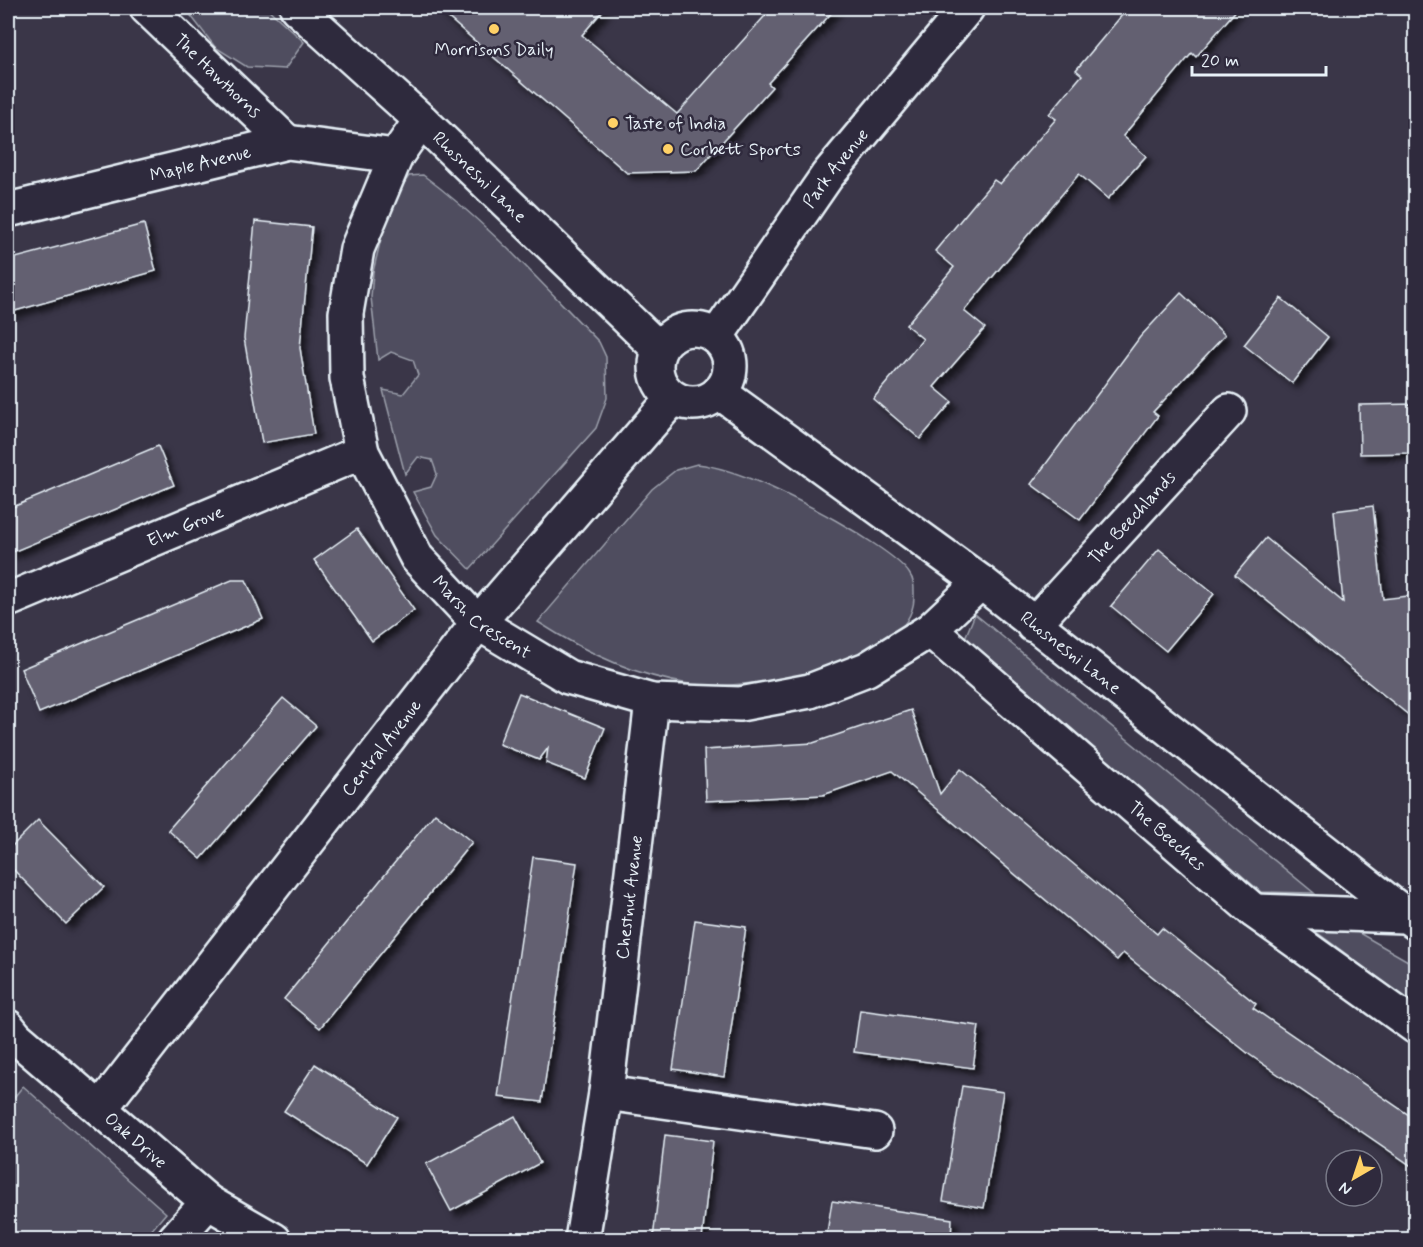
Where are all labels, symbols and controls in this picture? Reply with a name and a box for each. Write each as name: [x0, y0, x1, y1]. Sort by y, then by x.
marker: Morrisons Daily: [487, 22, 501, 36]
street label: The Hawthorns: [168, 29, 266, 124]
place label: Morrisons Daily: [434, 38, 554, 62]
scale bar: [1192, 39, 1326, 77]
text: 20 m: [1201, 49, 1239, 73]
place label: Taste of India: [625, 112, 726, 136]
marker: Taste of India: [606, 116, 620, 130]
street label: Park Avenue: [797, 124, 875, 213]
street label: Rhosnesni Lane: [427, 126, 532, 229]
place label: Corbett Sports: [680, 138, 801, 162]
street label: Maple Avenue: [148, 140, 254, 188]
marker: Corbett Sports: [661, 142, 675, 156]
street label: The Beechlands: [1083, 466, 1182, 570]
street label: Elm Grove: [144, 500, 228, 553]
street label: Marsh Crescent: [426, 571, 535, 665]
street label: Rhosnesni Lane: [1015, 606, 1126, 701]
street label: Central Avenue: [337, 694, 427, 802]
street label: The Beeches: [1123, 796, 1210, 877]
street label: Chestnut Avenue: [611, 834, 649, 961]
street label: Oak Drive: [99, 1107, 172, 1175]
north arrow: [1324, 1148, 1384, 1208]
text: N: [1335, 1177, 1356, 1200]

